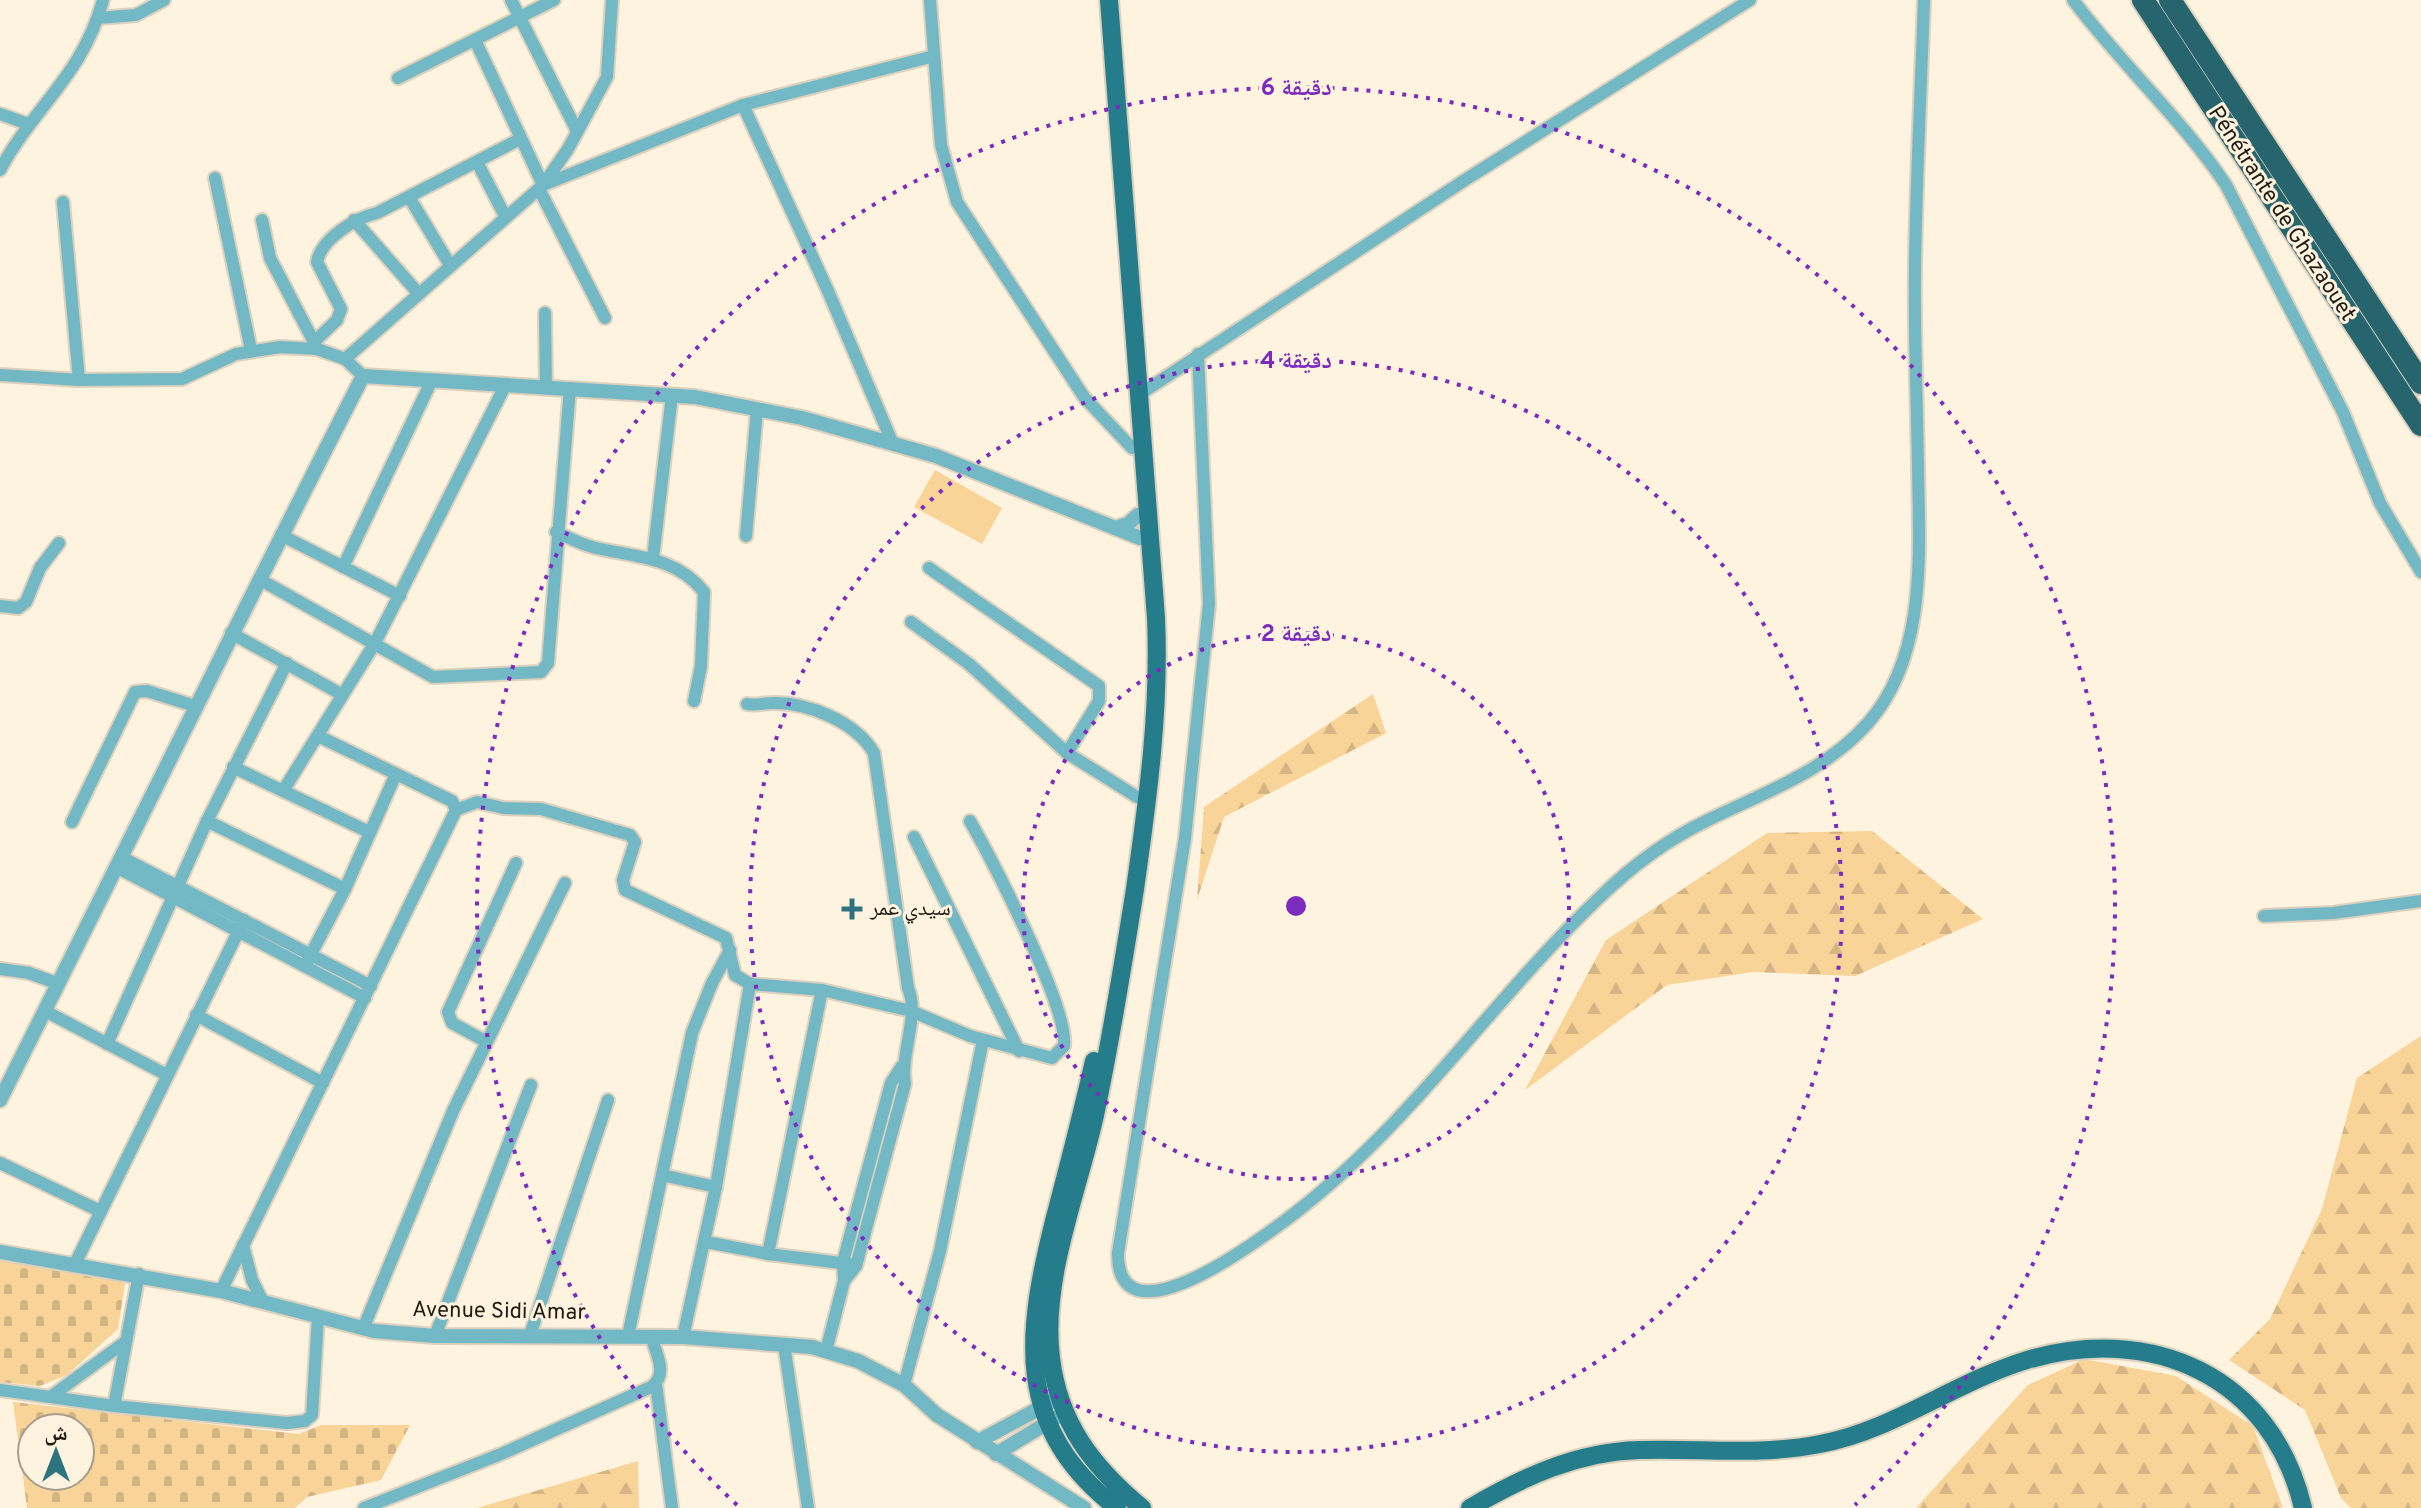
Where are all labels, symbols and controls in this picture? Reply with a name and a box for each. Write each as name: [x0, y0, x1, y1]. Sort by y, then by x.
text: 6 دقيقة: [1260, 74, 1332, 104]
street label: Pénétrante de Ghazaouet: [2201, 101, 2361, 327]
text: 4 دقيقة: [1260, 347, 1332, 377]
text: 2 دقيقة: [1260, 620, 1332, 650]
centre of rings: [1282, 892, 1310, 920]
place label: سيدي عمر: [869, 896, 951, 924]
marker: سيدي عمر: [841, 898, 863, 920]
street label: Avenue Sidi Amar: [412, 1297, 587, 1327]
north arrow: [16, 1412, 96, 1492]
text: ش: [44, 1421, 68, 1448]

